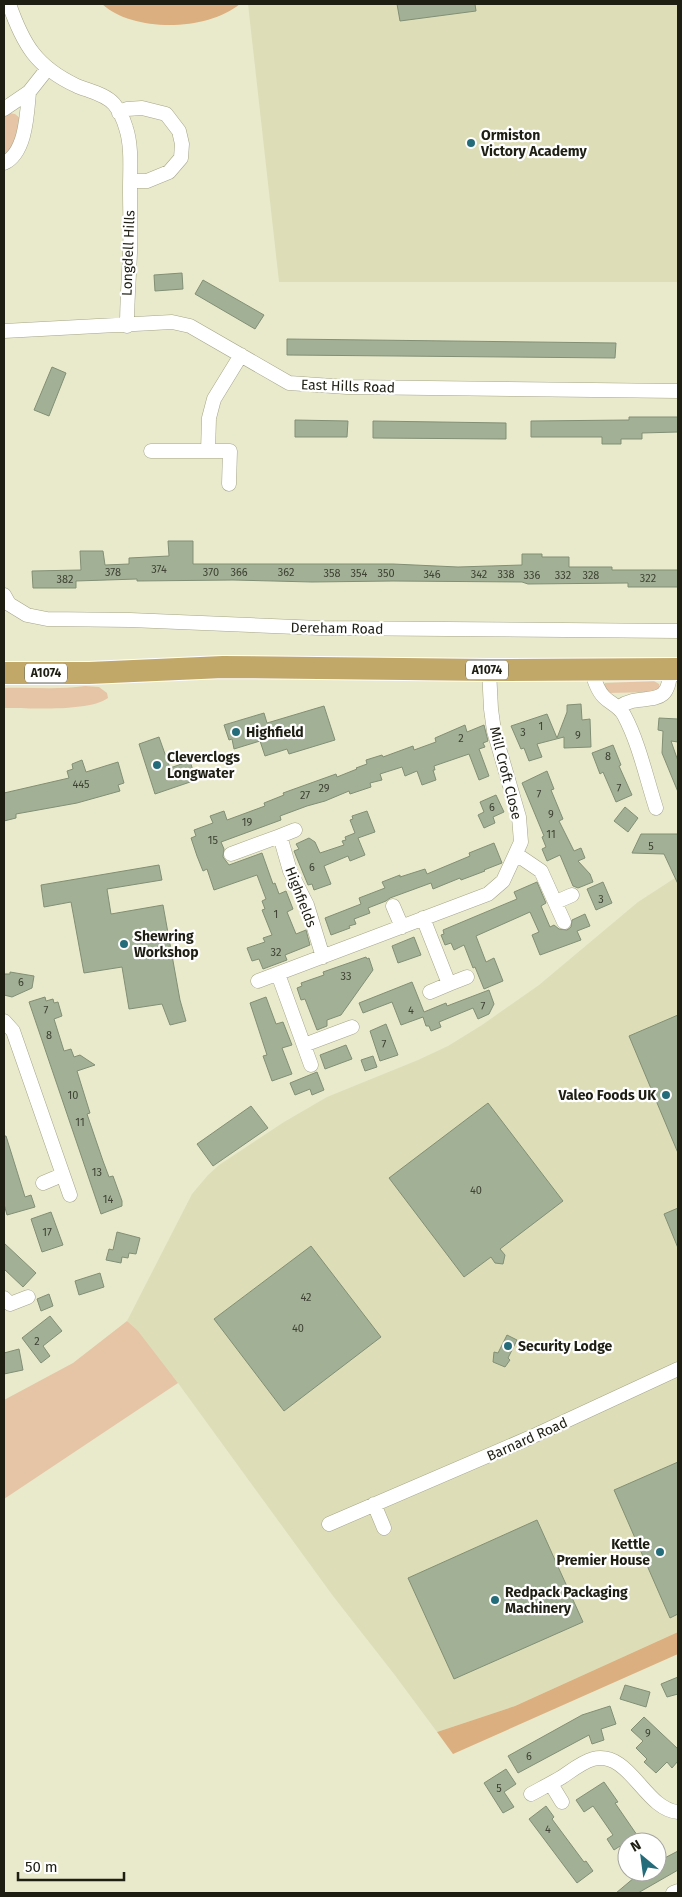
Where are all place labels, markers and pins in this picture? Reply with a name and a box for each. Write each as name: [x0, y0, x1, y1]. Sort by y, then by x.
place label: Ormiston Victory Academy: [480, 127, 588, 160]
marker: Ormiston Victory Academy: [465, 137, 477, 149]
place label: Highfield: [246, 724, 304, 741]
marker: Highfield: [230, 726, 242, 738]
place label: Cleverclogs Longwater: [167, 749, 240, 782]
marker: Cleverclogs Longwater: [151, 759, 163, 771]
place label: Shewring Workshop: [134, 928, 199, 961]
marker: Shewring Workshop: [118, 938, 130, 950]
place label: Valeo Foods UK: [558, 1087, 657, 1104]
marker: Valeo Foods UK: [660, 1089, 672, 1101]
place label: Security Lodge: [518, 1338, 613, 1355]
marker: Security Lodge: [502, 1340, 514, 1352]
place label: Kettle Premier House: [557, 1536, 650, 1569]
marker: Kettle Premier House: [654, 1546, 666, 1558]
place label: Redpack Packaging Machinery: [505, 1584, 628, 1617]
marker: Redpack Packaging Machinery: [489, 1594, 501, 1606]

